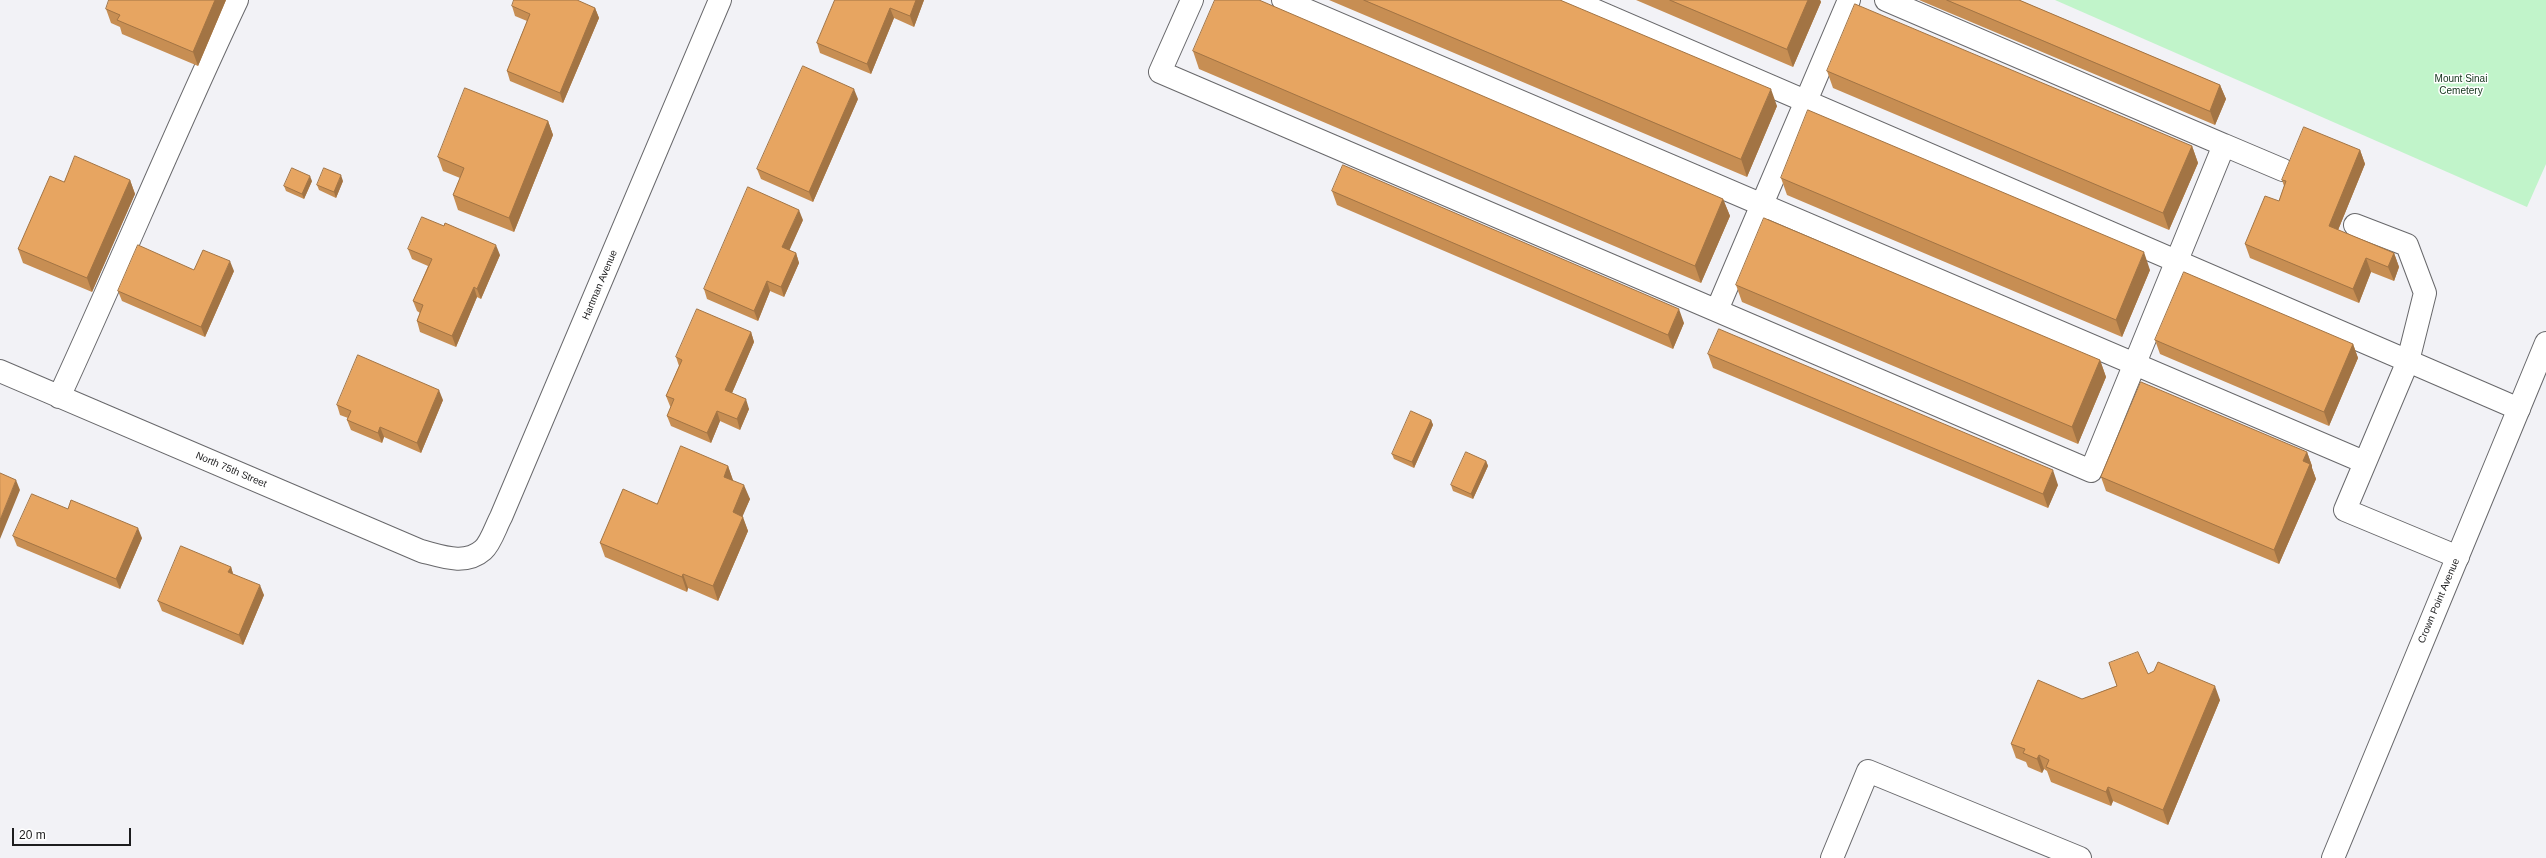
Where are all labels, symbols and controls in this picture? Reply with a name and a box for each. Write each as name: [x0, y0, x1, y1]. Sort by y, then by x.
park label: Mount Sinai Cemetery: [2435, 73, 2487, 96]
street label: Hartman Avenue: [580, 248, 620, 322]
street label: North 75th Street: [194, 450, 268, 490]
street label: Crown Point Avenue: [2416, 557, 2462, 645]
scale bar: [14, 820, 133, 846]
text: 20 m: [19, 828, 46, 842]

